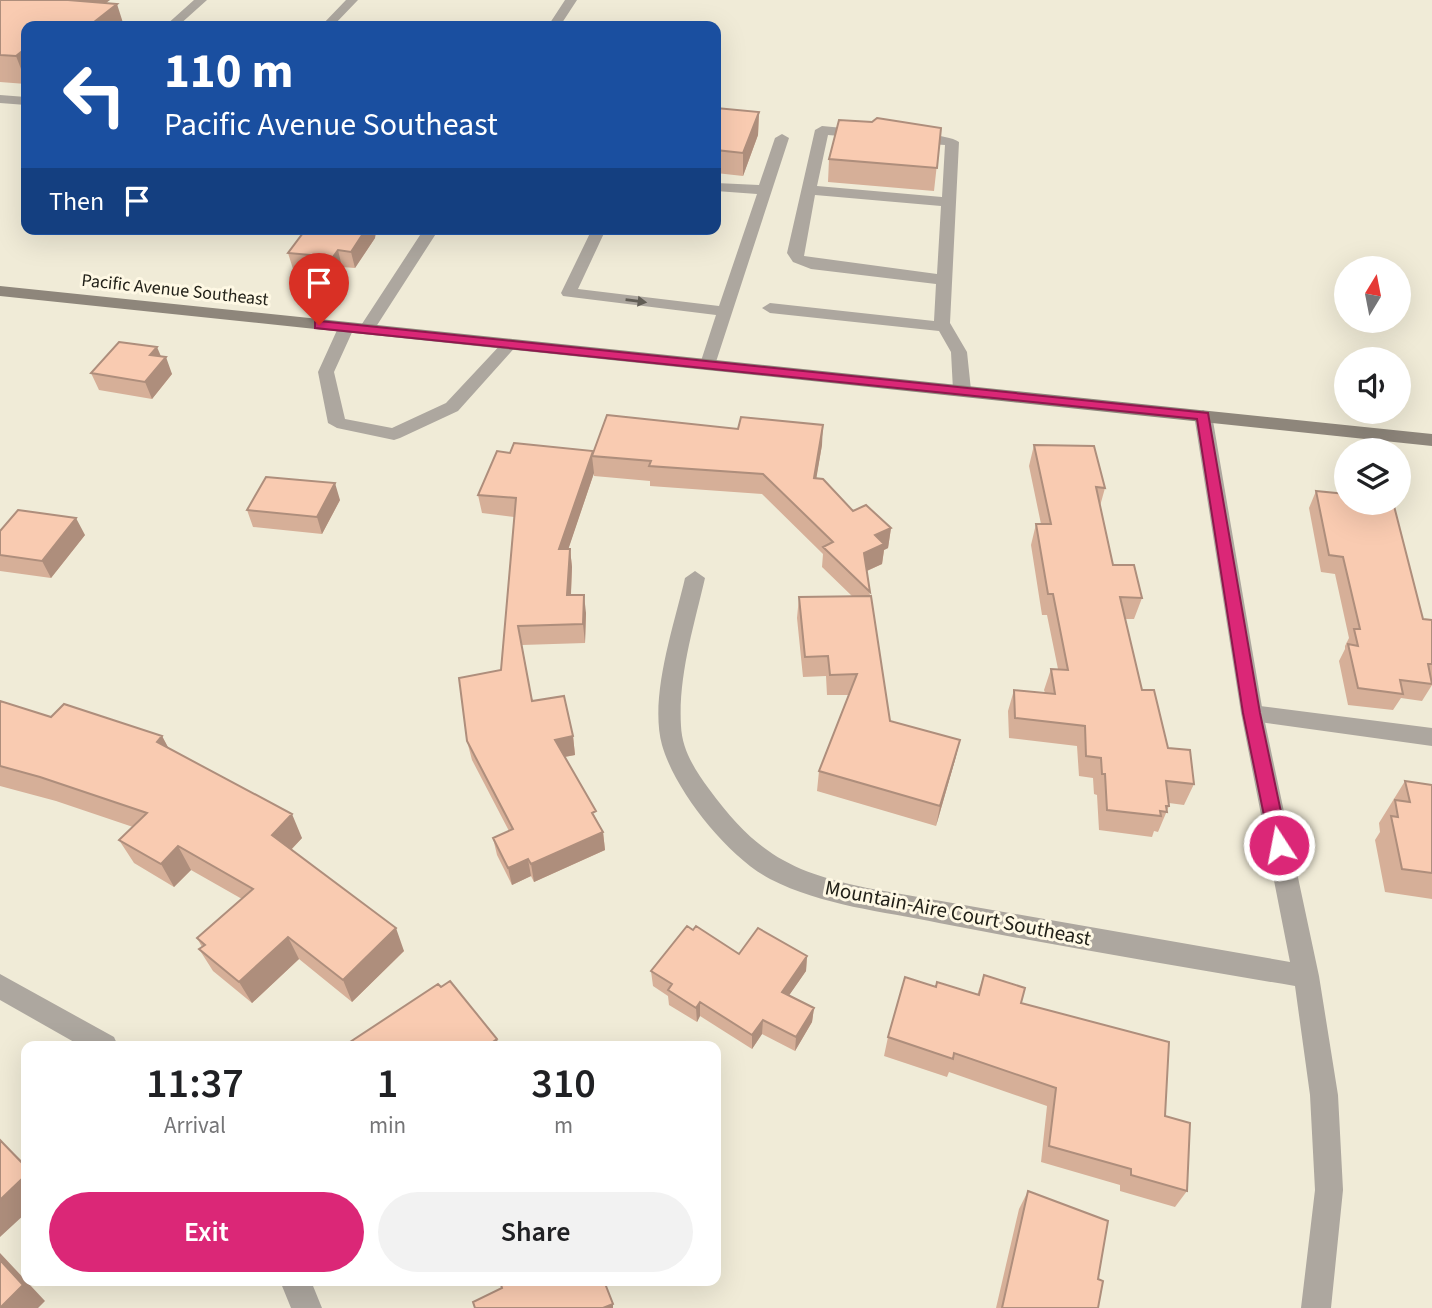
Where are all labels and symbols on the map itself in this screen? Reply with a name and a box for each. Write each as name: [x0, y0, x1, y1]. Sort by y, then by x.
pin: [289, 253, 349, 325]
north arrow: [1334, 256, 1410, 332]
street label: Pacific Avenue Southeast: [80, 268, 270, 312]
one-way arrow: [626, 295, 648, 306]
position arrow: [1242, 808, 1316, 882]
street label: Mountain-Aire Court Southeast: [822, 872, 1094, 954]

